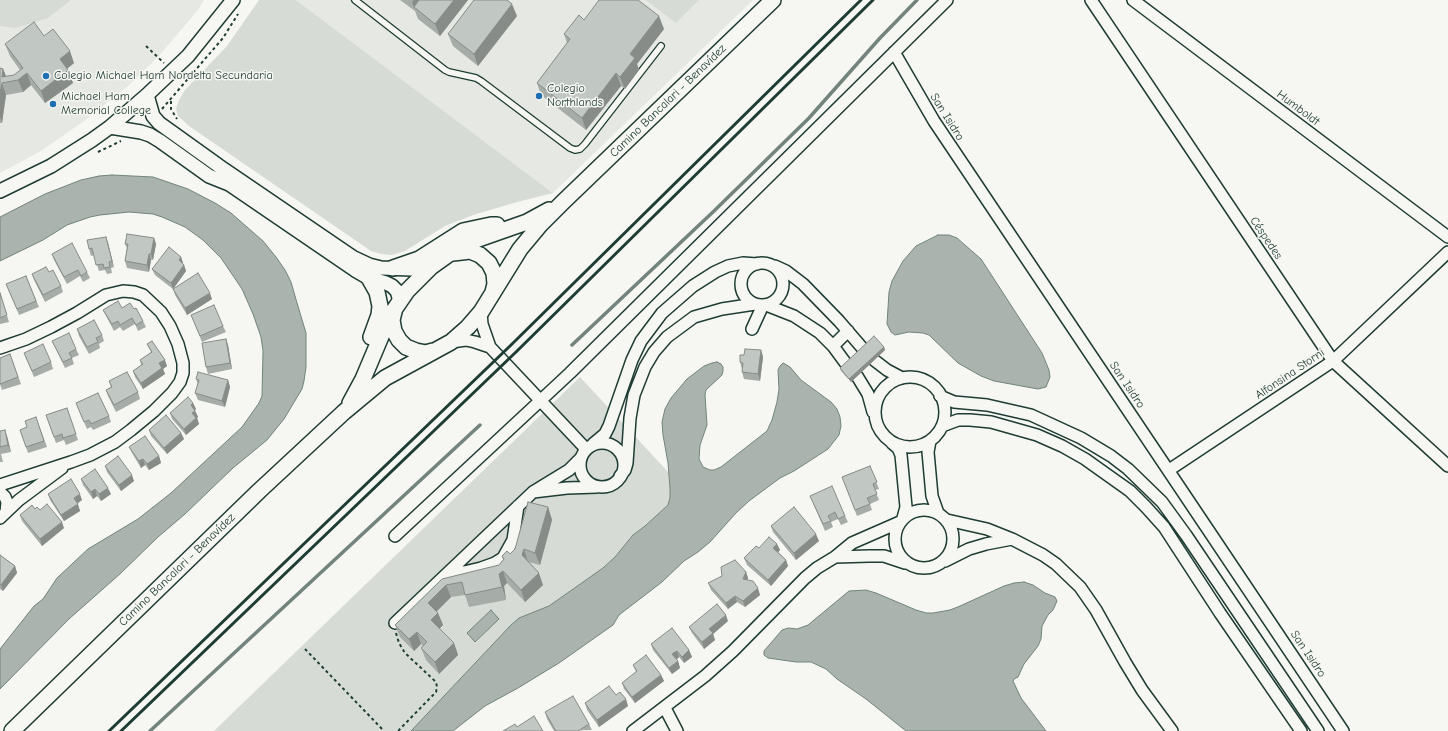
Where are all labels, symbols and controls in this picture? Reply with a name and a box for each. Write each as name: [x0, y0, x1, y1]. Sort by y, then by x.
street label: Camino Bancalari - Benavídez: [607, 42, 729, 160]
place label: Colegio Michael Ham Nordelta Secundaria: [54, 69, 273, 83]
marker: Colegio Michael Ham Nordelta Secundaria: [41, 71, 51, 81]
place label: Colegio Northlands: [547, 82, 603, 110]
street label: Humboldt: [1274, 87, 1322, 129]
place label: Michael Ham Memorial College: [61, 90, 151, 118]
marker: Colegio Northlands: [534, 91, 544, 101]
street label: San Isidro: [927, 91, 967, 143]
marker: Michael Ham Memorial College: [48, 99, 58, 109]
street label: Céspedes: [1247, 214, 1285, 262]
street label: Alfonsina Storni: [1253, 346, 1327, 402]
street label: San Isidro: [1106, 359, 1148, 411]
street label: Camino Bancalari - Benavídez: [116, 511, 238, 629]
street label: San Isidro: [1287, 628, 1329, 680]

